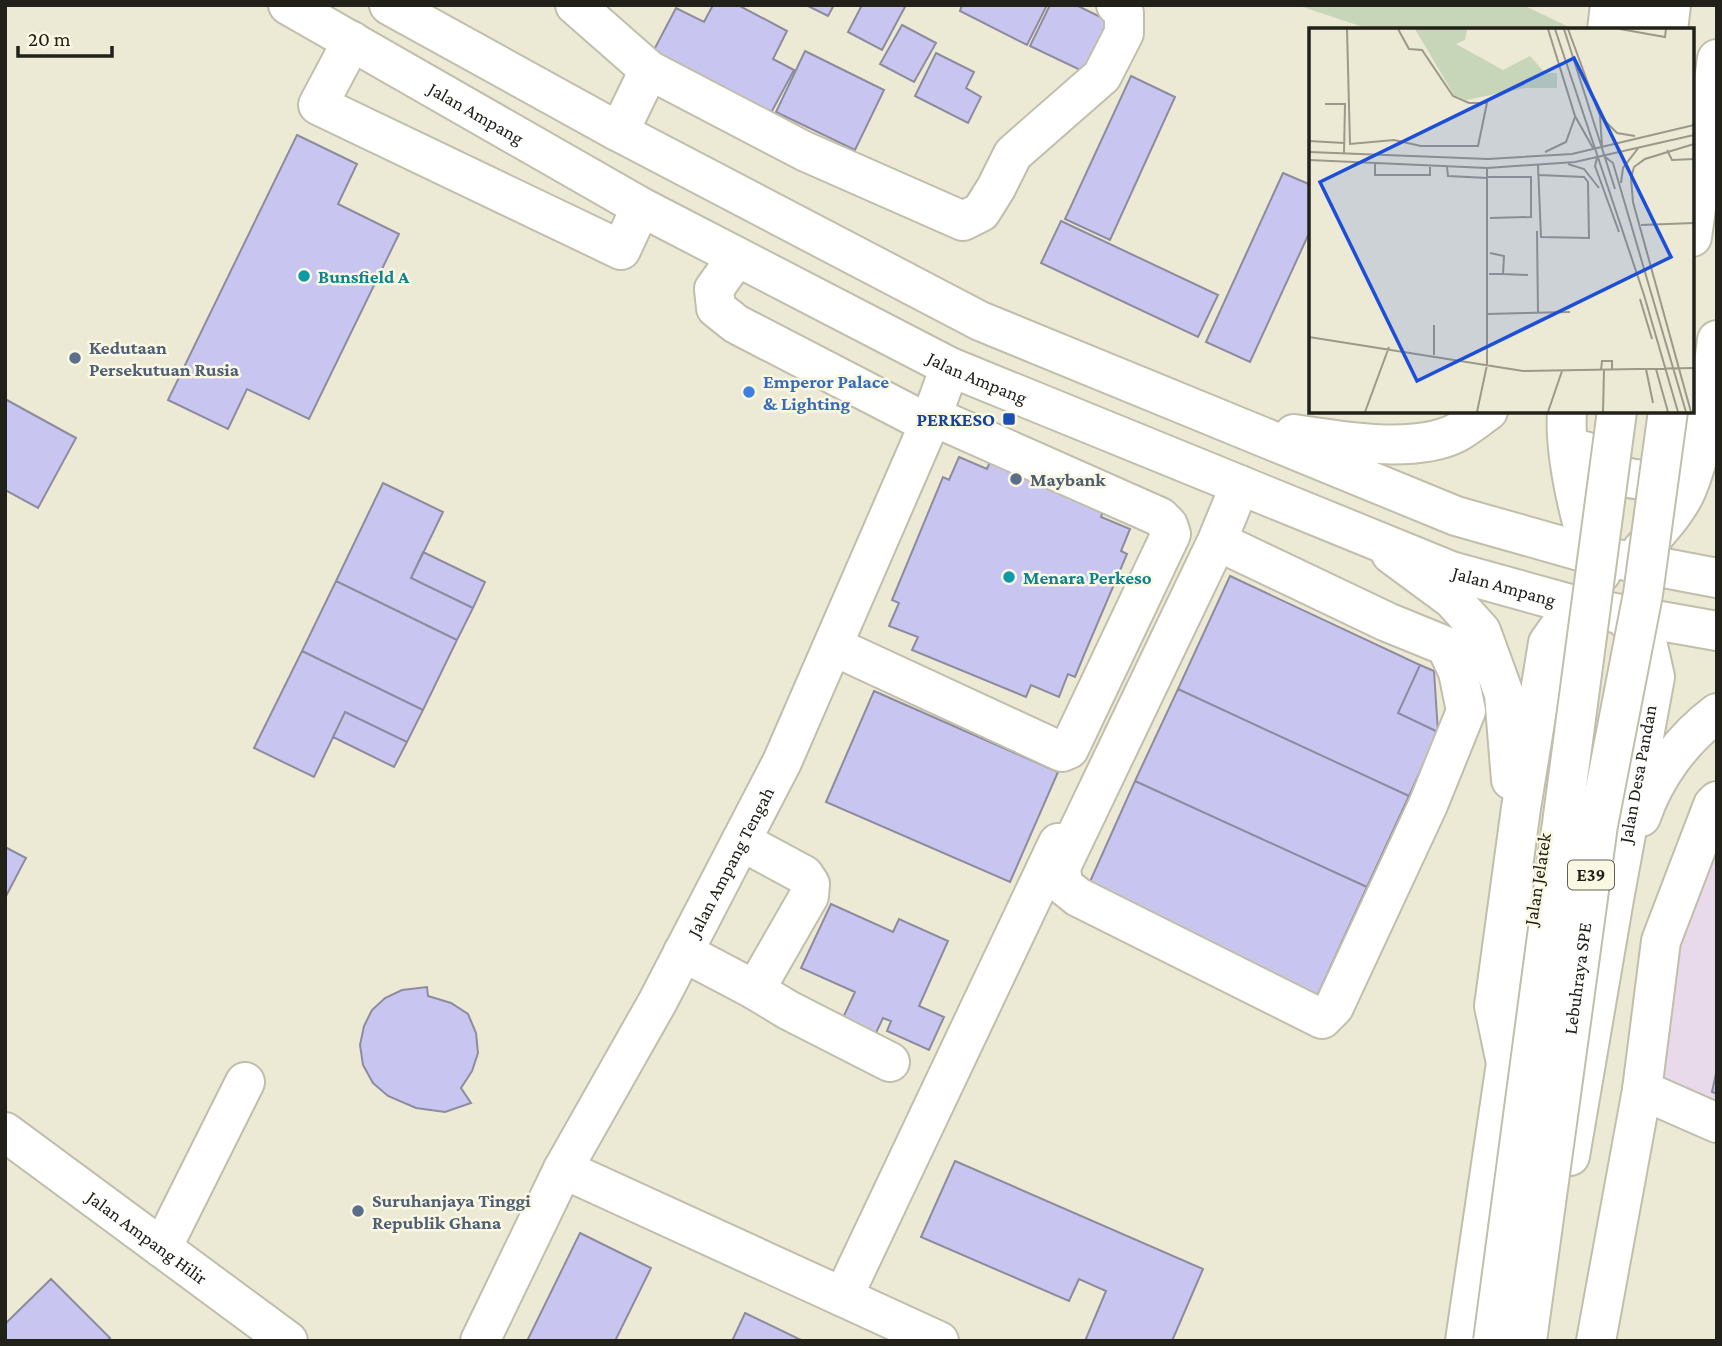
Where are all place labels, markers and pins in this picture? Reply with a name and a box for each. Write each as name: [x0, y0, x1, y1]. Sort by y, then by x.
place label: Bunsfield A: [318, 266, 410, 287]
marker: Bunsfield A: [296, 268, 312, 284]
place label: Kedutaan Persekutuan Rusia: [89, 337, 240, 380]
marker: Kedutaan Persekutuan Rusia: [67, 350, 83, 366]
place label: Emperor Palace & Lighting: [763, 371, 889, 414]
marker: Emperor Palace & Lighting: [741, 384, 757, 400]
place label: PERKESO: [917, 409, 995, 430]
marker: PERKESO: [1001, 411, 1017, 427]
place label: Maybank: [1030, 469, 1106, 490]
marker: Maybank: [1008, 471, 1024, 487]
place label: Menara Perkeso: [1023, 567, 1152, 588]
marker: Menara Perkeso: [1001, 569, 1017, 585]
place label: Suruhanjaya Tinggi Republik Ghana: [372, 1190, 531, 1233]
marker: Suruhanjaya Tinggi Republik Ghana: [350, 1203, 366, 1219]

